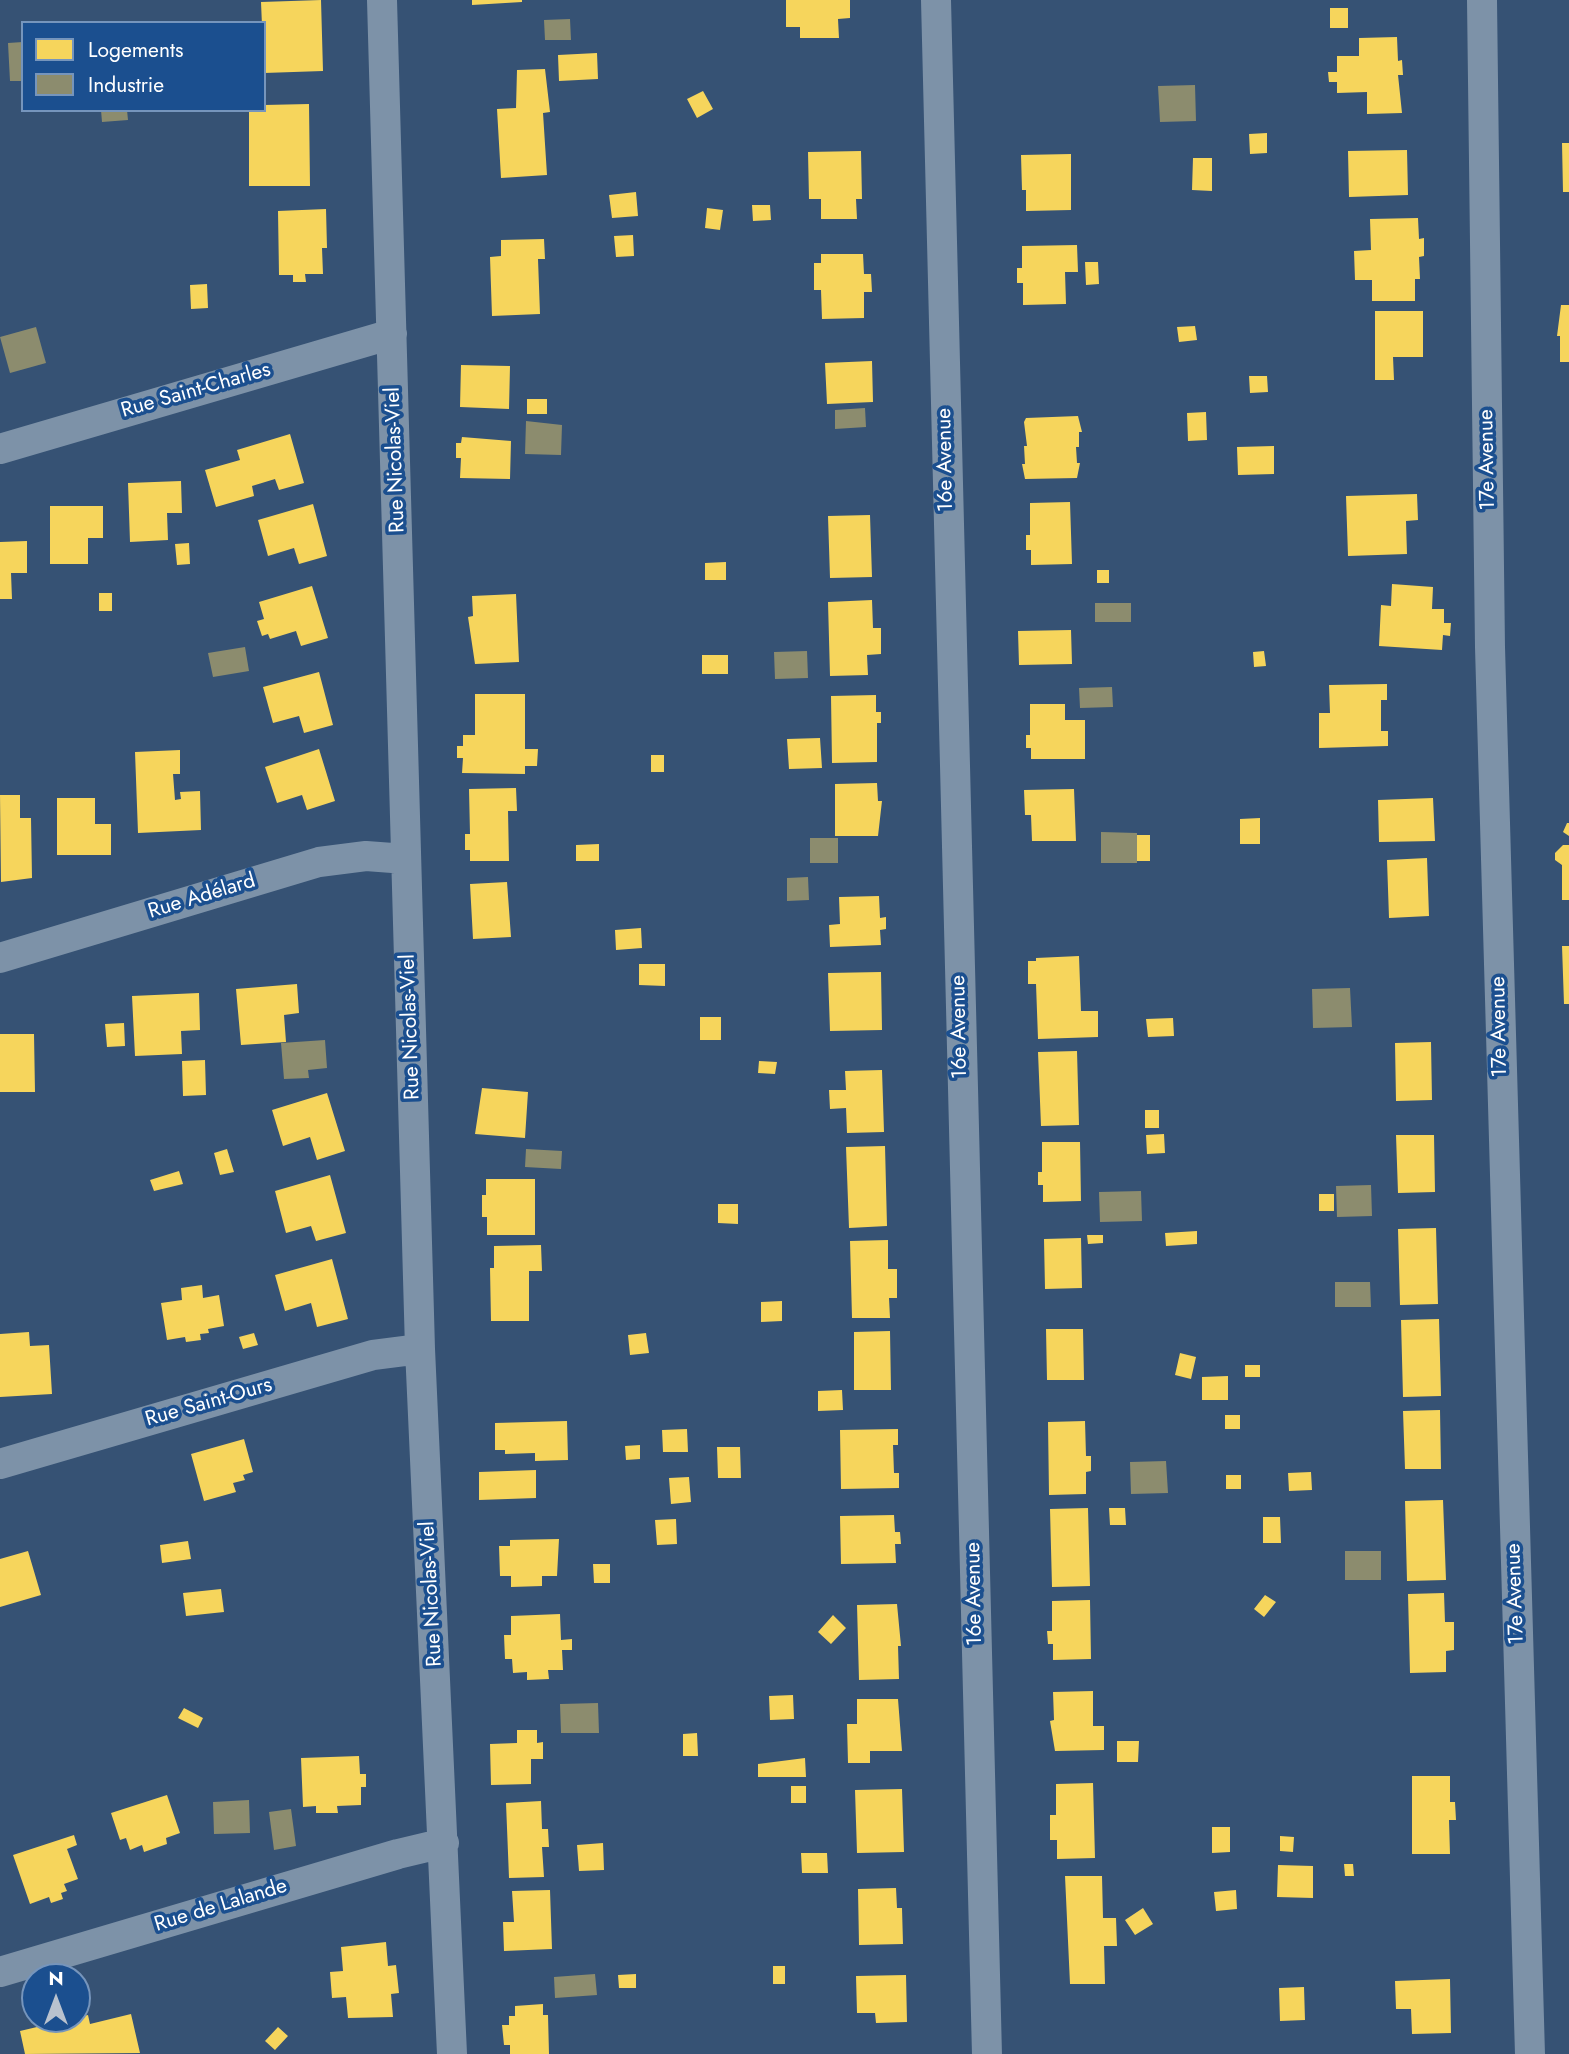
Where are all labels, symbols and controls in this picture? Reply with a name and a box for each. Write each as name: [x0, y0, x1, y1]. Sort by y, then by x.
legend: [21, 21, 266, 112]
text: Logements: [88, 35, 183, 65]
text: Industrie: [88, 70, 164, 100]
street label: Rue Saint-Charles: [118, 358, 274, 424]
street label: Rue Nicolas-Viel: [381, 387, 411, 533]
street label: 16e Avenue: [932, 408, 960, 512]
street label: 17e Avenue: [1475, 409, 1501, 511]
street label: Rue Adélard: [145, 869, 259, 925]
street label: Rue Nicolas-Viel: [396, 954, 426, 1100]
street label: 16e Avenue: [946, 975, 974, 1079]
street label: 17e Avenue: [1487, 976, 1513, 1078]
street label: Rue Saint-Ours: [143, 1373, 275, 1433]
street label: Rue Nicolas-Viel: [416, 1520, 448, 1668]
street label: 16e Avenue: [961, 1542, 989, 1646]
street label: 17e Avenue: [1502, 1543, 1530, 1645]
street label: Rue de Lalande: [152, 1874, 290, 1938]
north arrow: [21, 1963, 91, 2033]
text: N: [48, 1965, 64, 1992]

